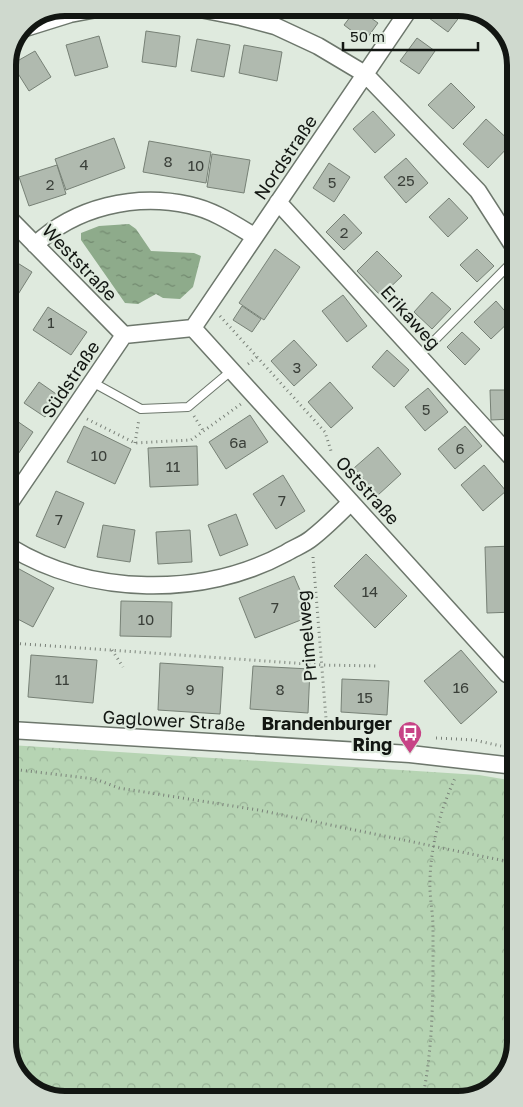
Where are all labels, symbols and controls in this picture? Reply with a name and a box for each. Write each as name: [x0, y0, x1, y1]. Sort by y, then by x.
scale bar: [343, 20, 478, 52]
text: 50 m: [350, 27, 385, 45]
street label: Nordstraße: [249, 111, 321, 203]
house number: 8: [163, 152, 173, 170]
house number: 4: [79, 155, 89, 173]
house number: 10: [188, 156, 204, 174]
house number: 25: [397, 171, 415, 189]
house number: 5: [328, 173, 336, 191]
house number: 2: [46, 175, 54, 193]
street label: Weststraße: [38, 219, 122, 305]
house number: 2: [340, 223, 348, 241]
street label: Erikaweg: [376, 280, 446, 354]
house number: 1: [47, 313, 55, 331]
street label: Südstraße: [36, 336, 104, 422]
house number: 3: [293, 358, 301, 376]
house number: 5: [422, 400, 430, 418]
house number: 6a: [229, 433, 247, 451]
house number: 6: [455, 439, 465, 457]
house number: 10: [91, 446, 107, 464]
street label: Oststraße: [331, 451, 405, 529]
house number: 11: [166, 457, 180, 475]
house number: 7: [278, 491, 286, 509]
house number: 7: [55, 510, 63, 528]
house number: 14: [362, 582, 378, 600]
street label: Primelweg: [291, 589, 321, 683]
house number: 7: [271, 598, 279, 616]
house number: 10: [138, 610, 154, 628]
house number: 11: [55, 670, 69, 688]
house number: 16: [453, 678, 469, 696]
house number: 9: [185, 680, 195, 698]
house number: 8: [275, 680, 285, 698]
house number: 15: [357, 688, 373, 706]
street label: Gaglower Straße: [102, 705, 246, 735]
place label: Brandenburger Ring: [261, 712, 392, 755]
bus stop icon: Brandenburger Ring: [397, 720, 423, 754]

